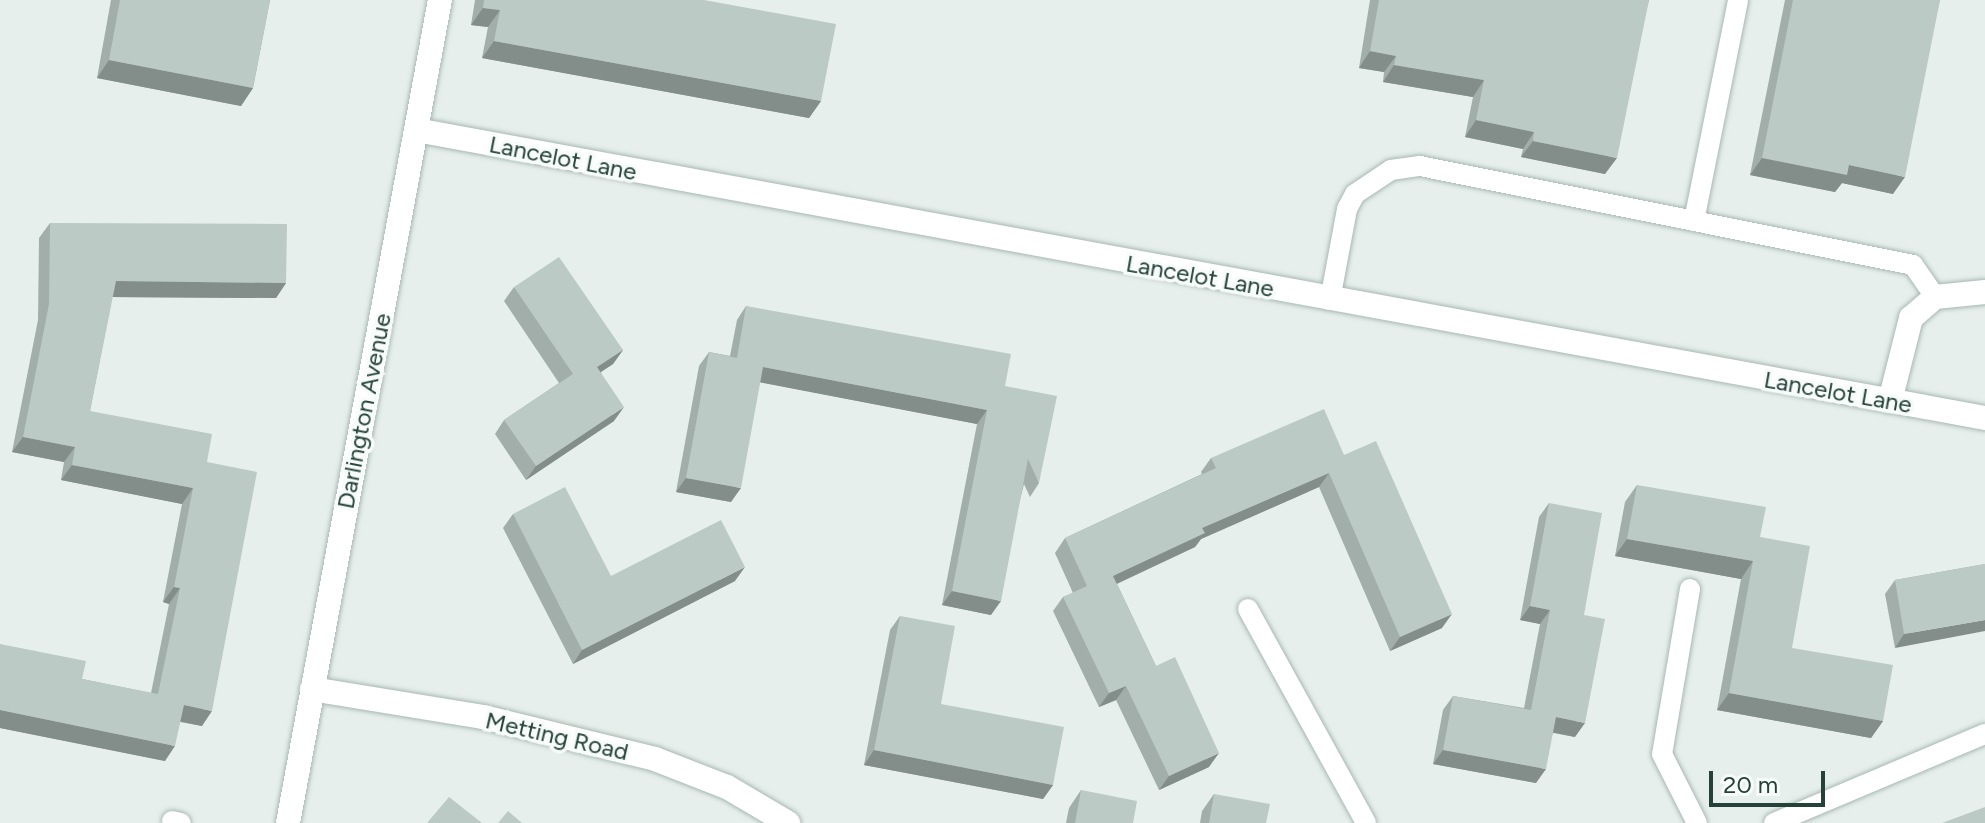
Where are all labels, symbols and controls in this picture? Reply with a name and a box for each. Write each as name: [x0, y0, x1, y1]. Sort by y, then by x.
street label: Lancelot Lane: [487, 130, 639, 186]
street label: Lancelot Lane: [1124, 249, 1276, 303]
street label: Darlington Avenue: [331, 311, 397, 511]
street label: Lancelot Lane: [1762, 365, 1914, 419]
street label: Metting Road: [483, 706, 631, 766]
scale bar: [1713, 755, 1829, 805]
text: 20 m: [1723, 770, 1778, 799]

